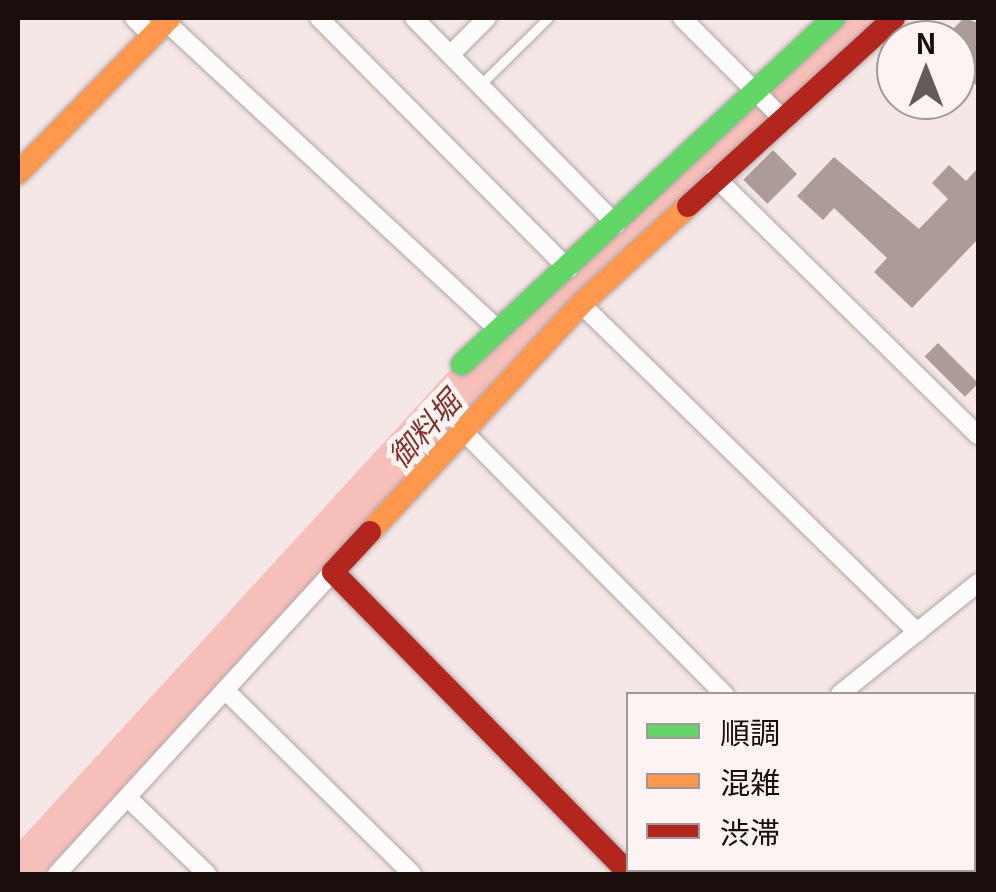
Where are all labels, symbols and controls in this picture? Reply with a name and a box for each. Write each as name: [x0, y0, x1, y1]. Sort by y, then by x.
north arrow: [876, 20, 976, 120]
text: N: [916, 22, 936, 62]
water label: 御料堀: [380, 383, 466, 473]
legend: [626, 692, 976, 872]
text: 順調: [720, 709, 780, 753]
text: 混雑: [720, 759, 780, 803]
text: 渋滞: [720, 809, 780, 853]

